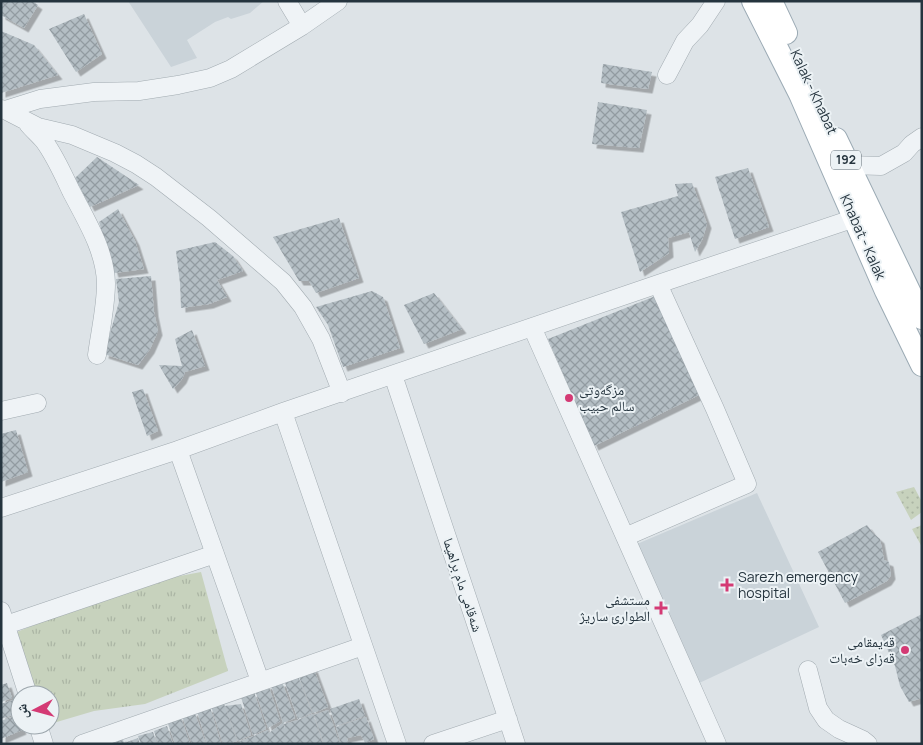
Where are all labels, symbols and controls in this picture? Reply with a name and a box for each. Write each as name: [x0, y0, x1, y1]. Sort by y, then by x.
street label: Kalak - Khabat: [786, 46, 843, 138]
road number: 192: [831, 150, 861, 170]
street label: Khabat - Kalak: [836, 191, 891, 283]
place label: مزگەوتی سالم حبیب: [579, 380, 634, 416]
marker: مزگەوتی سالم حبیب: [563, 392, 575, 404]
street label: شەقامی مام براهیما: [438, 535, 488, 635]
place label: Sarezh emergency hospital: [738, 567, 859, 602]
marker: Sarezh emergency hospital: [720, 578, 734, 592]
place label: مستشفى الطوارئ ساريژ: [579, 590, 650, 625]
marker: مستشفى الطوارئ ساريژ: [654, 601, 668, 615]
place label: قەیمقامی قەزای خەبات: [829, 632, 895, 667]
marker: قەیمقامی قەزای خەبات: [899, 644, 911, 656]
north arrow: [10, 685, 60, 735]
text: ش: [11, 703, 32, 720]

